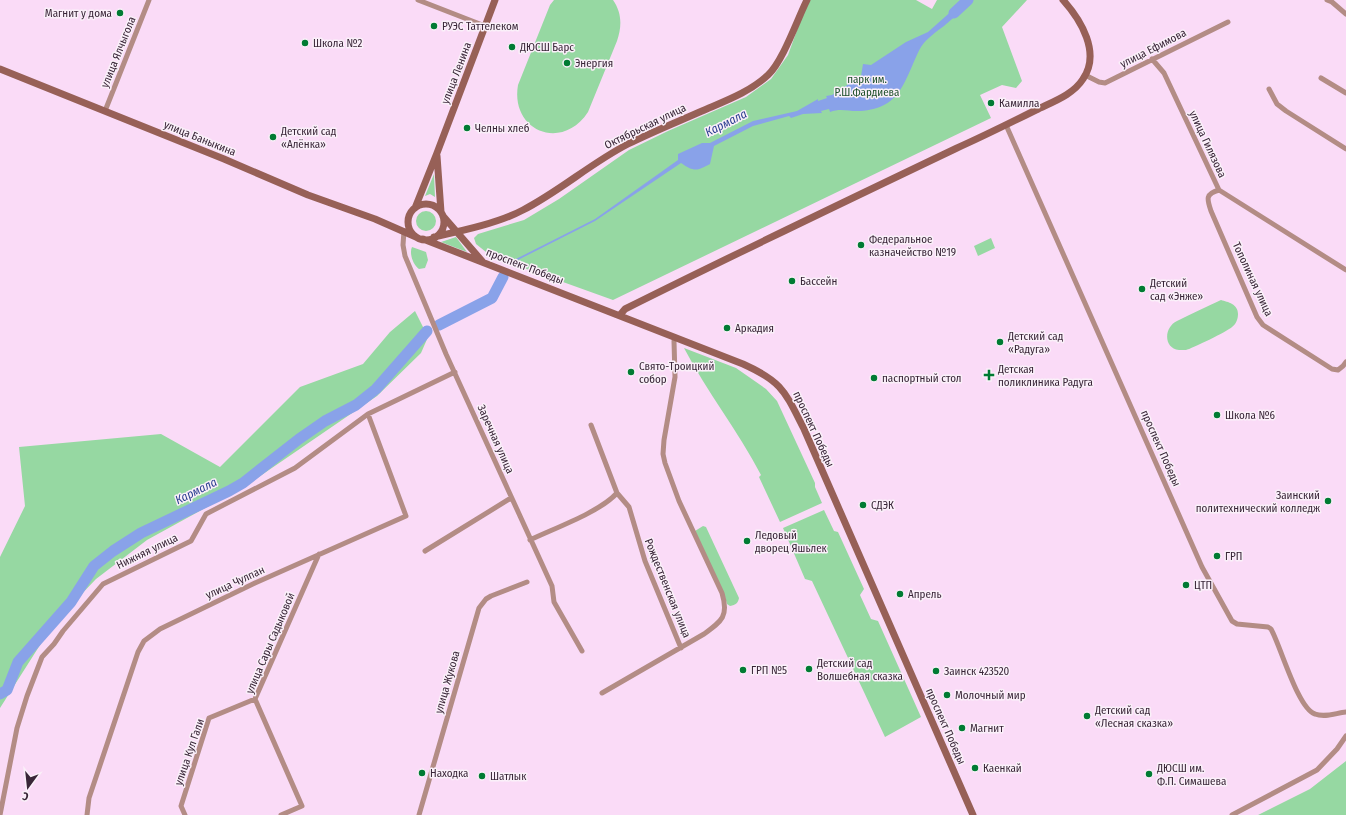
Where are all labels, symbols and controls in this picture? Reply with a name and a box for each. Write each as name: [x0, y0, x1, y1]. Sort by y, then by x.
place label: Магнит у дома: [45, 7, 112, 20]
marker: Магнит у дома: [115, 8, 125, 18]
street label: улица Ялчыгола: [98, 15, 139, 90]
place label: РУЭС Таттелеком: [442, 20, 519, 33]
marker: РУЭС Таттелеком: [429, 21, 439, 31]
street label: улица Ефимова: [1118, 26, 1188, 71]
place label: Школа №2: [313, 37, 362, 50]
marker: Школа №2: [300, 38, 310, 48]
street label: улица Ленина: [439, 40, 474, 106]
place label: ДЮСШ Барс: [519, 41, 574, 54]
marker: ДЮСШ Барс: [507, 42, 517, 52]
place label: Энергия: [575, 57, 613, 70]
marker: Энергия: [562, 58, 572, 68]
park label: парк им. Р.Ш.Фардиева: [835, 73, 899, 99]
place label: Камилла: [999, 97, 1039, 110]
marker: Камилла: [986, 98, 996, 108]
street label: Октябрьская улица: [602, 101, 688, 152]
water label: Кармала: [703, 107, 749, 139]
street label: улица Гилязова: [1186, 108, 1229, 180]
street label: улица Баныкина: [162, 118, 238, 159]
place label: Челны хлеб: [475, 122, 530, 135]
marker: Челны хлеб: [462, 123, 472, 133]
place label: Детский сад «Алёнка»: [280, 125, 337, 151]
marker: Детский сад «Алёнка»: [268, 132, 278, 142]
place label: Федеральное казначейство №19: [869, 233, 956, 259]
marker: Федеральное казначейство №19: [856, 240, 866, 250]
street label: Тополиная улица: [1230, 240, 1275, 318]
street label: проспект Победы: [484, 246, 565, 287]
place label: Бассейн: [800, 275, 837, 288]
marker: Бассейн: [787, 276, 797, 286]
place label: Детский сад «Энже»: [1149, 277, 1203, 303]
marker: Детский сад «Энже»: [1137, 284, 1147, 294]
place label: Аркадия: [735, 322, 774, 335]
marker: Аркадия: [722, 323, 732, 333]
place label: Детский сад «Радуга»: [1007, 330, 1064, 356]
marker: Детский сад «Радуга»: [995, 337, 1005, 347]
place label: Свято-Троицкий собор: [639, 360, 714, 386]
place label: Детская поликлиника Радуга: [997, 363, 1093, 389]
marker: Свято-Троицкий собор: [626, 367, 636, 377]
marker: Детская поликлиника Радуга: [983, 369, 995, 381]
place label: паспортный стол: [882, 372, 962, 385]
marker: паспортный стол: [869, 373, 879, 383]
street label: проспект Победы: [790, 389, 837, 469]
street label: Заречная улица: [475, 403, 517, 476]
street label: проспект Победы: [1138, 408, 1183, 488]
place label: Школа №6: [1225, 409, 1275, 422]
marker: Школа №6: [1212, 410, 1222, 420]
water label: Кармала: [173, 475, 219, 507]
place label: Заинский политехнический колледж: [1196, 489, 1320, 515]
marker: Заинский политехнический колледж: [1323, 496, 1333, 506]
place label: СДЭК: [871, 499, 894, 512]
marker: СДЭК: [858, 500, 868, 510]
place label: Ледовый дворец Яшьлек: [755, 529, 828, 555]
street label: Нижняя улица: [114, 531, 180, 572]
marker: Ледовый дворец Яшьлек: [742, 536, 752, 546]
street label: Рождественская улица: [642, 537, 693, 640]
place label: ГРП: [1225, 550, 1242, 563]
marker: ГРП: [1212, 551, 1222, 561]
street label: улица Чулпан: [204, 563, 267, 602]
place label: ЦТП: [1194, 579, 1212, 592]
marker: ЦТП: [1181, 580, 1191, 590]
place label: Апрель: [908, 588, 942, 601]
marker: Апрель: [895, 589, 905, 599]
street label: улица Сары Садыковой: [243, 591, 298, 696]
street label: улица Жукова: [432, 649, 463, 715]
place label: Детский сад Волшебная сказка: [816, 657, 903, 683]
place label: ГРП №5: [751, 664, 787, 677]
marker: Детский сад Волшебная сказка: [804, 664, 814, 674]
marker: ГРП №5: [738, 665, 748, 675]
place label: Заинск 423520: [944, 665, 1010, 678]
marker: Заинск 423520: [931, 666, 941, 676]
street label: проспект Победы: [923, 686, 968, 766]
place label: Молочный мир: [955, 689, 1026, 702]
marker: Молочный мир: [942, 690, 952, 700]
place label: Детский сад «Лесная сказка»: [1094, 704, 1173, 730]
marker: Детский сад «Лесная сказка»: [1082, 711, 1092, 721]
street label: улица Кул Гали: [172, 717, 207, 787]
place label: Магнит: [970, 722, 1004, 735]
marker: Магнит: [957, 723, 967, 733]
place label: Каенкай: [983, 762, 1022, 775]
place label: ДЮСШ им. Ф.П. Симашева: [1156, 762, 1226, 788]
marker: Каенкай: [970, 763, 980, 773]
north arrow: [8, 767, 48, 807]
place label: Находка: [430, 767, 468, 780]
marker: Находка: [417, 768, 427, 778]
marker: ДЮСШ им. Ф.П. Симашева: [1144, 769, 1154, 779]
place label: Шатлык: [490, 770, 527, 783]
marker: Шатлык: [477, 771, 487, 781]
text: С: [21, 789, 30, 803]

